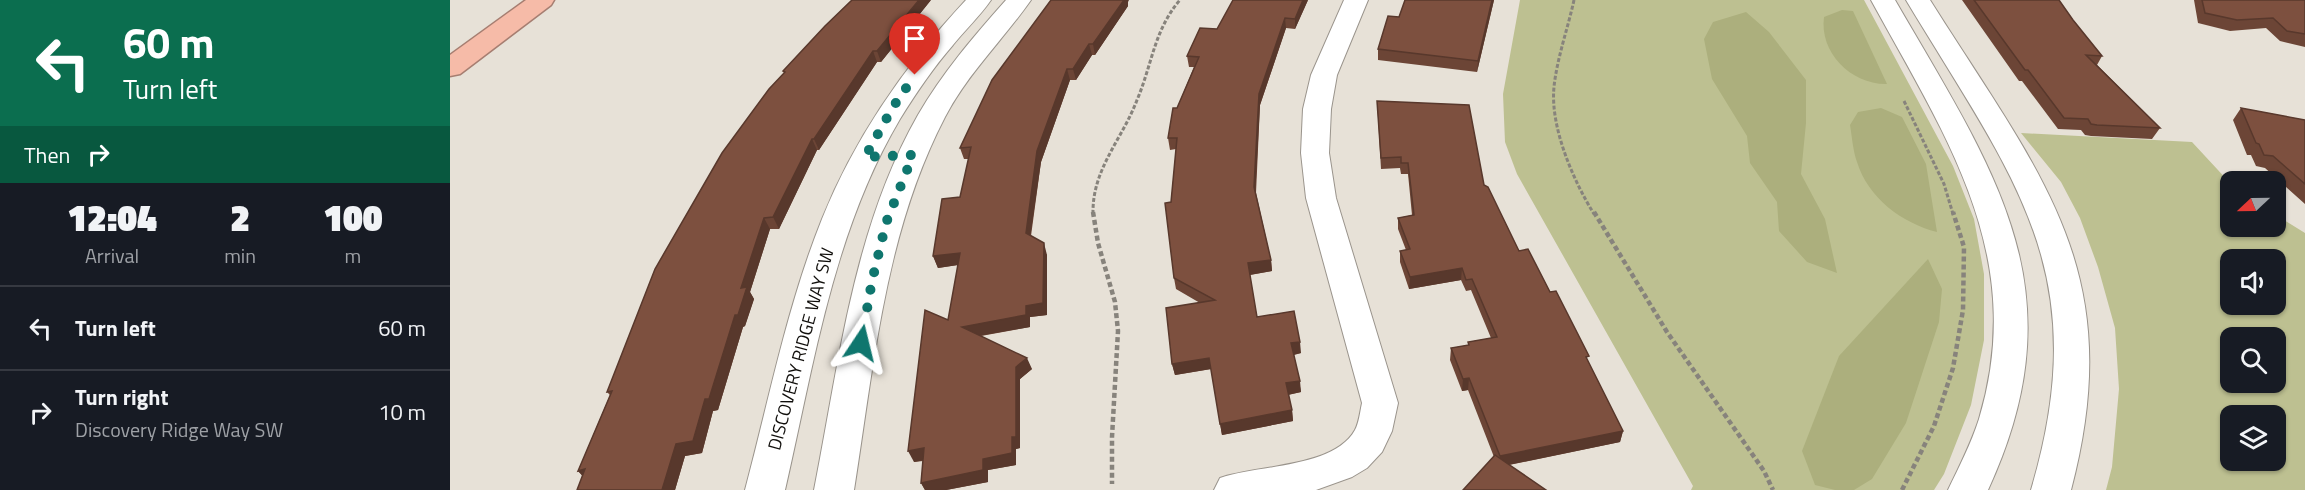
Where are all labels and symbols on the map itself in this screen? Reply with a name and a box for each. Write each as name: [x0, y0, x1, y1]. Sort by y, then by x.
pin: [889, 13, 940, 75]
north arrow: [2220, 171, 2286, 237]
street label: DISCOVERY RIDGE WAY SW: [760, 245, 841, 453]
position arrow: [829, 311, 893, 375]

